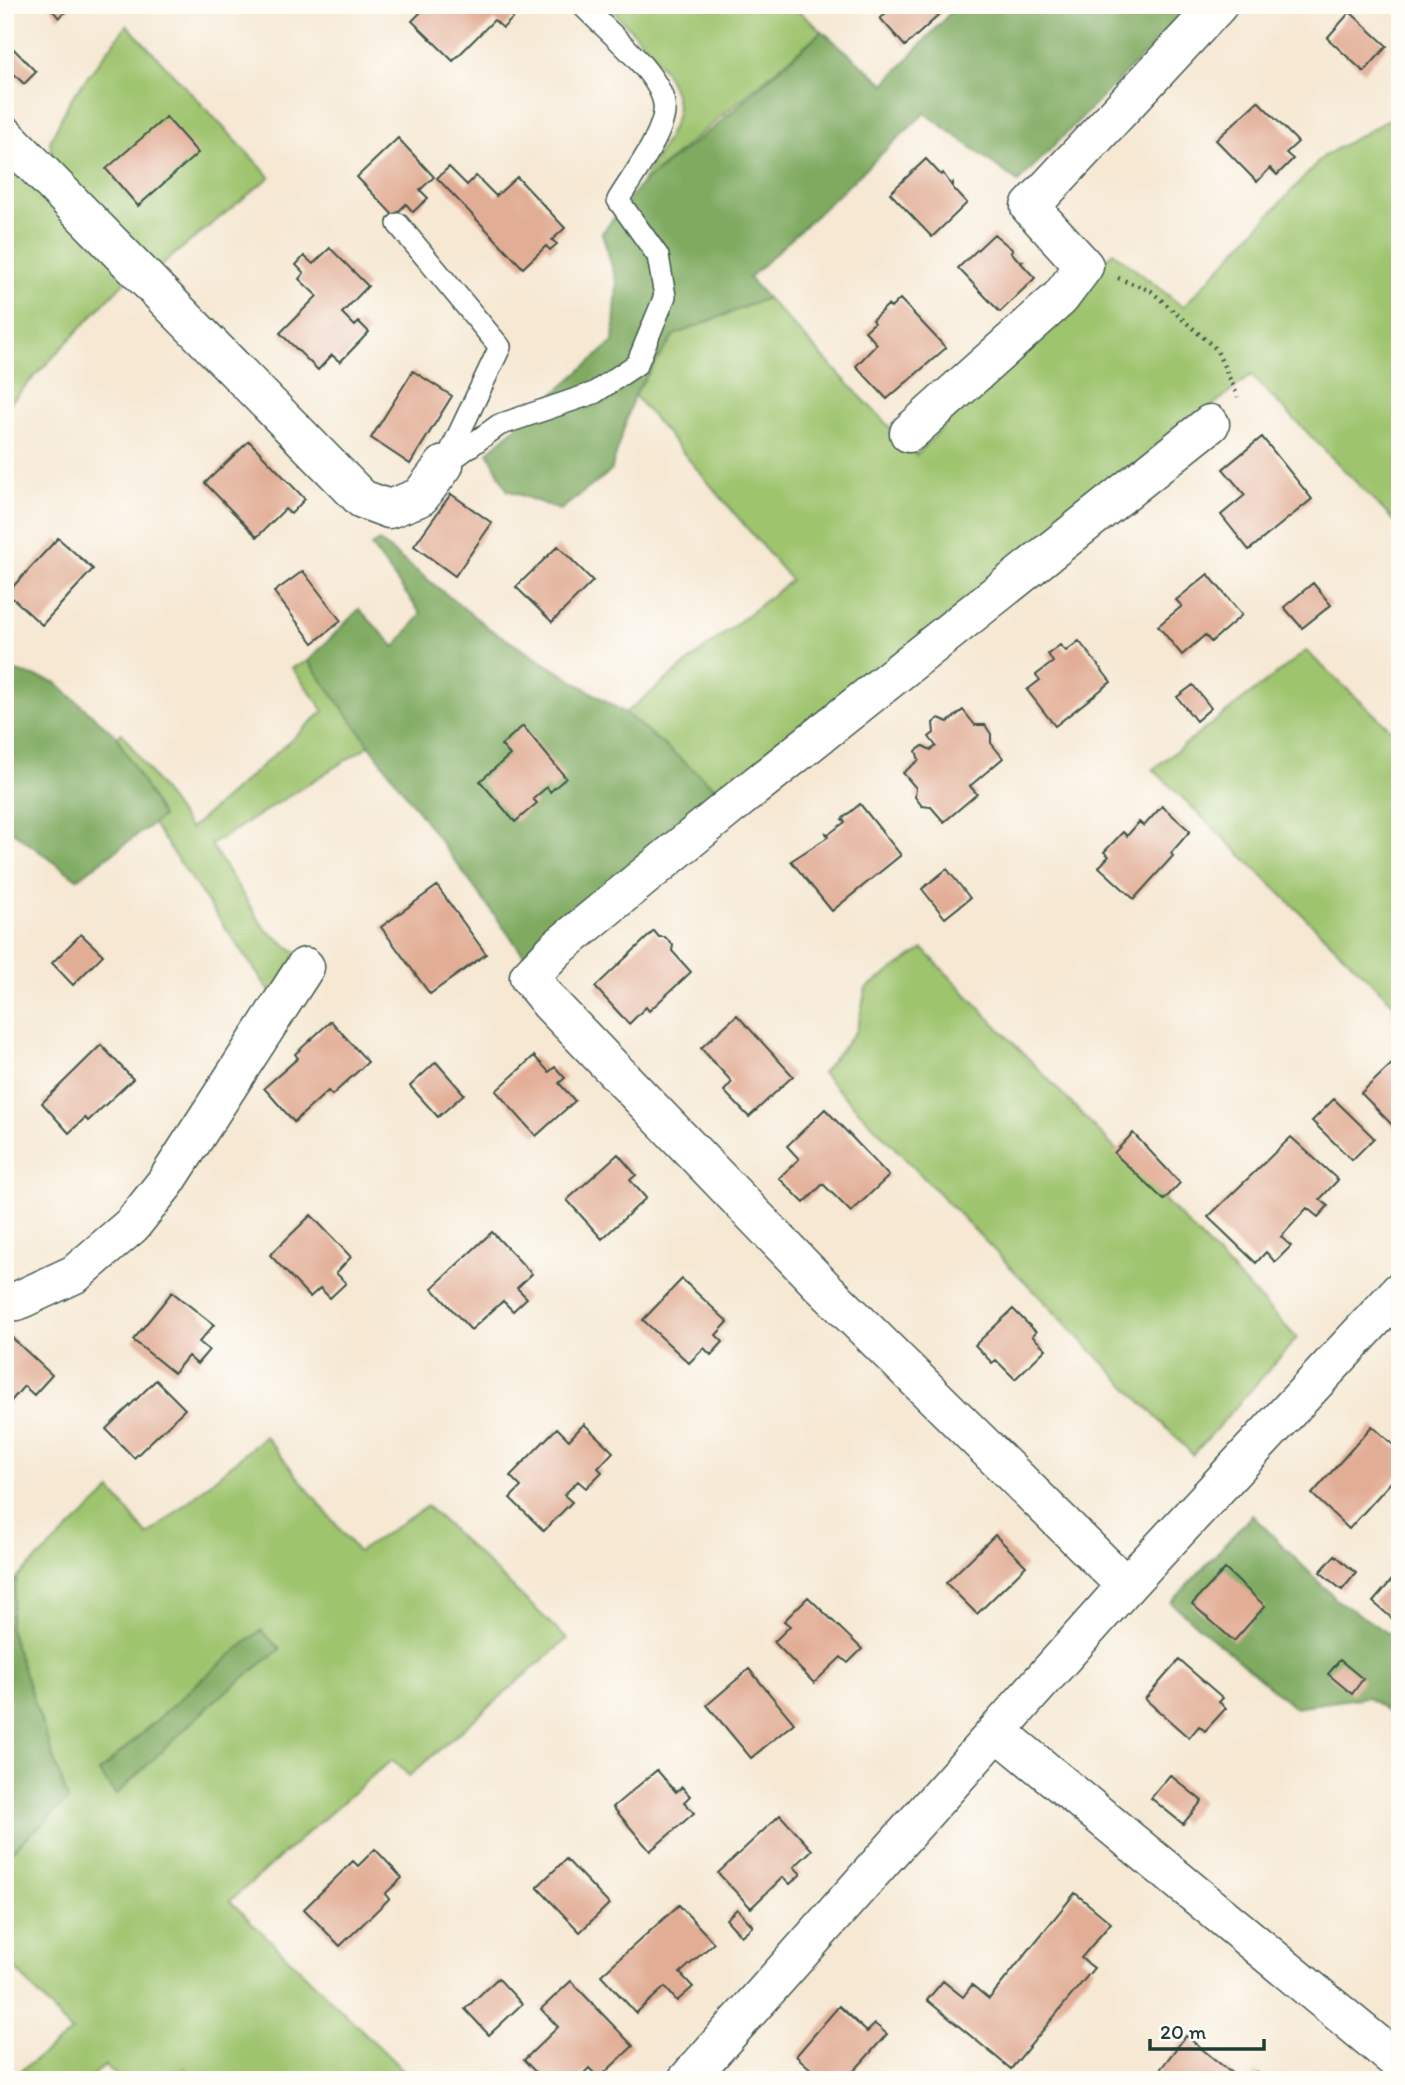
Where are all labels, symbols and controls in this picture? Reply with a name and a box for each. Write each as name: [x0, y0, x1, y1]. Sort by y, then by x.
scale bar: [1150, 2008, 1263, 2052]
text: 20 m: [1160, 2019, 1207, 2044]

